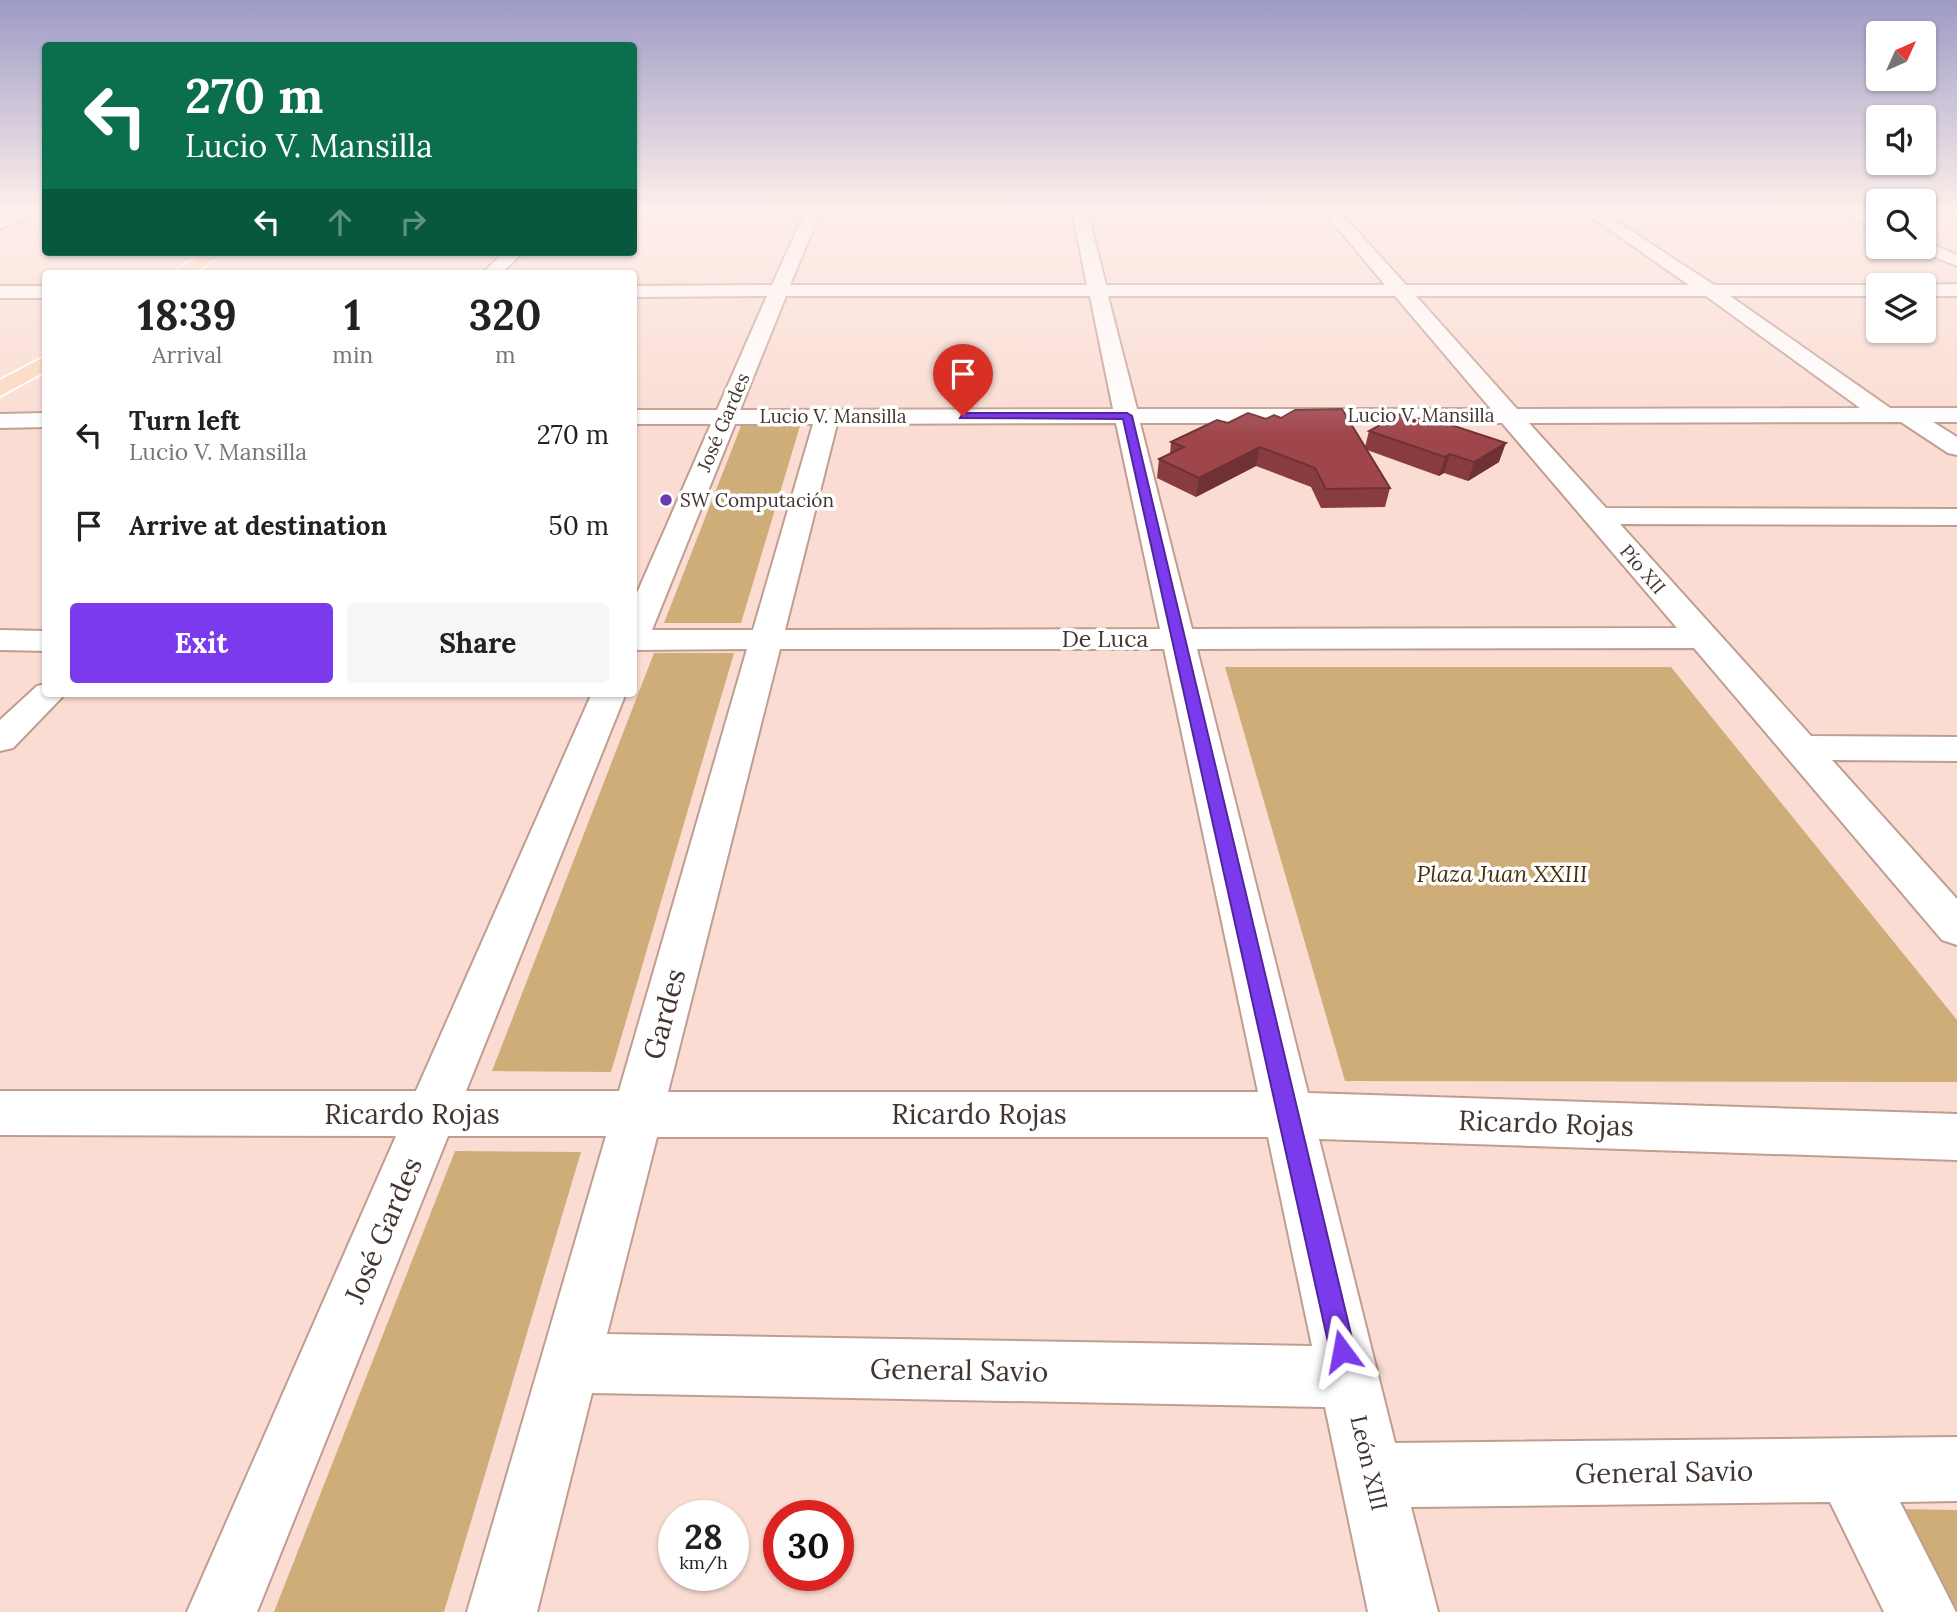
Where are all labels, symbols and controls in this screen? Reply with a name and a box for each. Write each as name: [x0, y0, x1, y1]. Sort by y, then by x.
north arrow: [1866, 21, 1936, 91]
map controls: [1866, 21, 1936, 343]
text: 270 m: [185, 64, 323, 126]
icon: left: [70, 70, 161, 161]
button: sound: [1866, 105, 1936, 175]
text: Lucio V. Mansilla: [185, 125, 433, 166]
button: search: [1866, 189, 1936, 259]
icon: left: [248, 203, 286, 241]
icon: ahead: [321, 203, 359, 241]
icon: right: [394, 203, 432, 241]
button: layers: [1866, 273, 1936, 343]
text: 18:39: [138, 288, 237, 342]
text: 1: [344, 288, 361, 342]
text: 320: [469, 288, 541, 342]
text: Arrival: [152, 340, 222, 369]
text: min: [332, 340, 373, 369]
text: m: [495, 340, 515, 369]
pin: [933, 344, 993, 416]
icon: arrive: [944, 355, 982, 393]
street label: José Gardes: [691, 369, 755, 476]
street label: Lucio V. Mansilla: [1347, 403, 1495, 427]
text: Turn left: [129, 404, 240, 437]
street label: Lucio V. Mansilla: [759, 404, 907, 428]
icon: left: [70, 416, 108, 454]
text: 270 m: [537, 418, 609, 451]
text: Lucio V. Mansilla: [129, 437, 307, 466]
place label: SW Computación: [680, 488, 834, 512]
marker: SW Computación: [658, 492, 674, 508]
icon: arrive: [70, 507, 108, 545]
text: Arrive at destination: [129, 509, 387, 542]
text: 50 m: [549, 509, 609, 542]
street label: Pío XII: [1615, 539, 1671, 599]
button: Exit: [70, 603, 333, 683]
button: Share: [347, 603, 609, 683]
street label: De Luca: [1062, 624, 1148, 653]
park label: Plaza Juan XXIII: [1416, 859, 1588, 888]
street label: Gardes: [635, 965, 693, 1063]
street label: Ricardo Rojas: [324, 1096, 500, 1132]
street label: Ricardo Rojas: [891, 1096, 1067, 1132]
street label: Ricardo Rojas: [1458, 1102, 1634, 1144]
street label: José Gardes: [336, 1152, 430, 1309]
position arrow: [1305, 1314, 1379, 1388]
street label: General Savio: [870, 1350, 1048, 1390]
street label: León XIII: [1344, 1412, 1395, 1513]
street label: General Savio: [1575, 1452, 1753, 1492]
speed limit sign: 30: [763, 1500, 854, 1591]
text: 28: [684, 1514, 723, 1559]
text: km/h: [679, 1551, 728, 1574]

